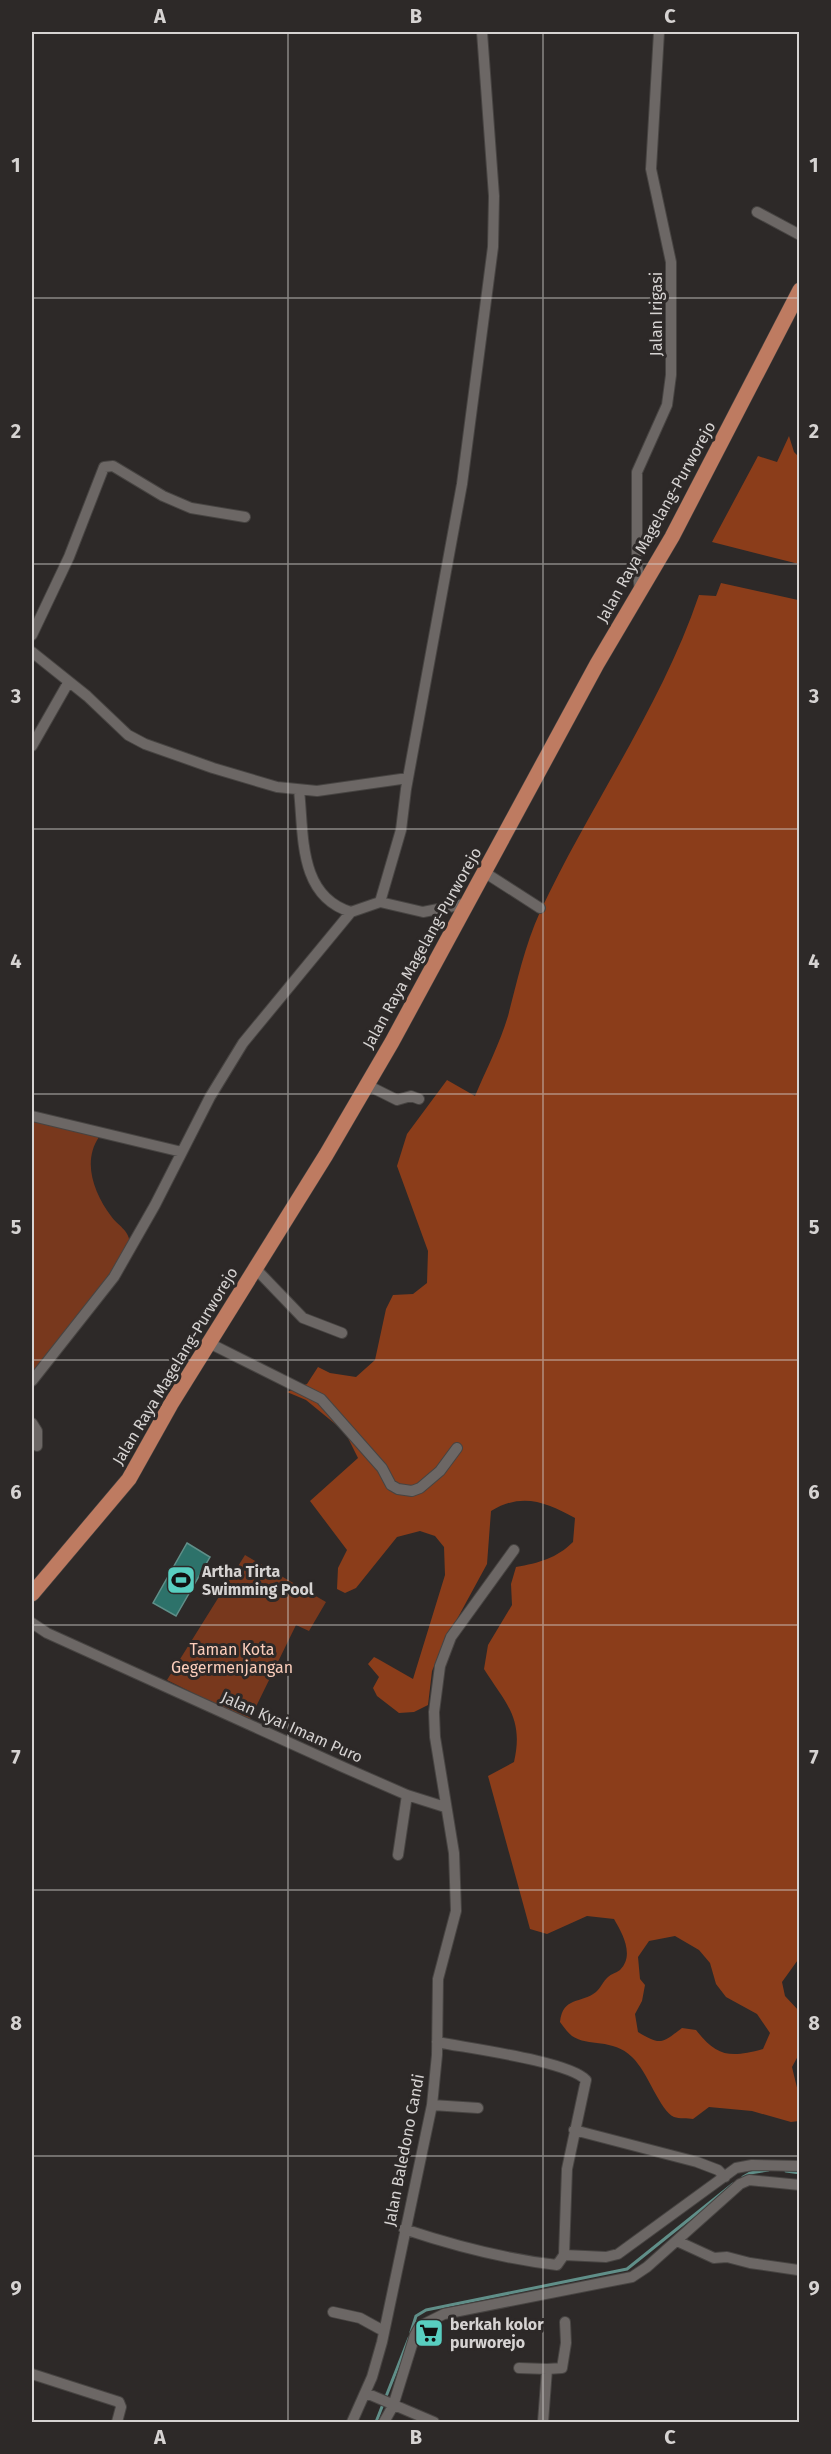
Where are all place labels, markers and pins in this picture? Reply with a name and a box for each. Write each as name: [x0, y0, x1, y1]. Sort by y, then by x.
place label: Artha Tirta Swimming Pool: [201, 1562, 314, 1599]
sports icon: Artha Tirta Swimming Pool: [165, 1564, 197, 1596]
place label: berkah kolor purworejo: [450, 2315, 544, 2352]
supermarket icon: berkah kolor purworejo: [413, 2317, 445, 2349]

